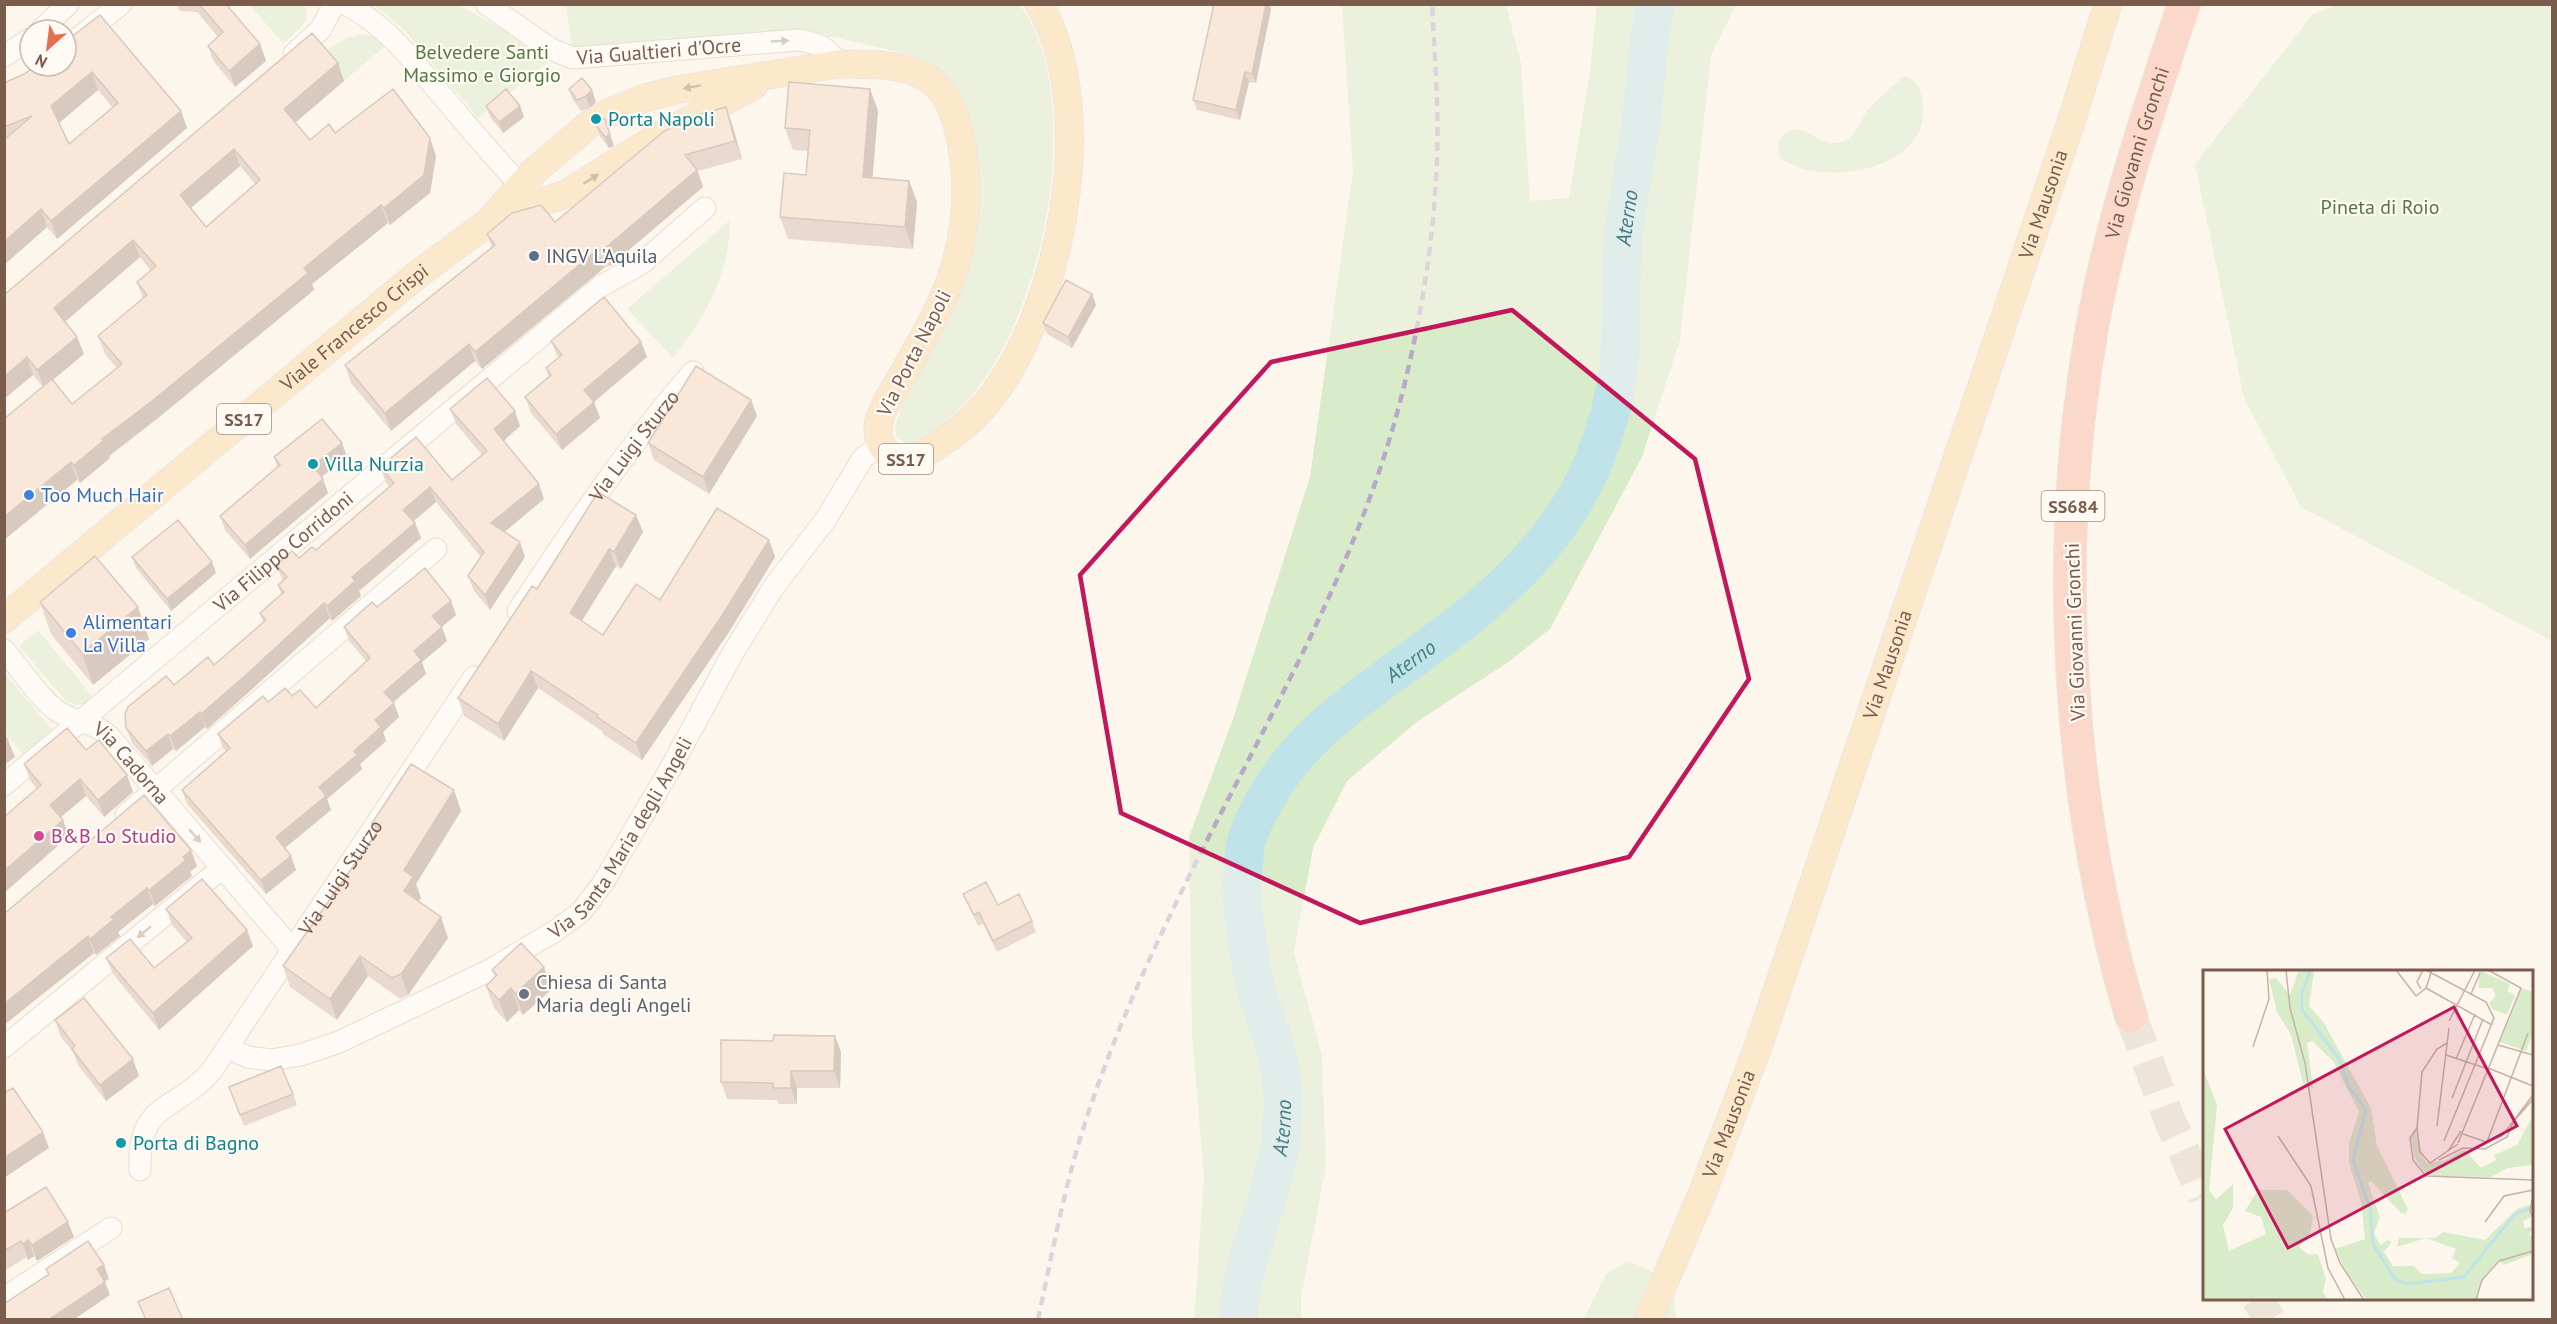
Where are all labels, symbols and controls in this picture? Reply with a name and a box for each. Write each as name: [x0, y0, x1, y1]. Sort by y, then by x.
north arrow: [18, 18, 78, 78]
street label: Via Gualtieri d'Ocre: [575, 32, 742, 71]
one-way arrow: [771, 36, 790, 45]
park label: Belvedere Santi Massimo e Giorgio: [403, 39, 561, 88]
text: N: [32, 50, 50, 73]
street label: Via Giovanni Gronchi: [2099, 63, 2175, 243]
one-way arrow: [683, 83, 702, 92]
place label: Porta Napoli: [608, 106, 715, 132]
marker: Porta Napoli: [589, 112, 603, 126]
street label: Via Mausonia: [2012, 146, 2074, 263]
one-way arrow: [583, 173, 599, 184]
water label: Aterno: [1609, 188, 1643, 248]
park label: Pineta di Roio: [2321, 194, 2439, 220]
place label: INGV L'Aquila: [546, 243, 657, 269]
marker: INGV L'Aquila: [527, 249, 541, 263]
street label: Viale Francesco Crispi: [274, 258, 434, 397]
street label: Via Porta Napoli: [870, 285, 957, 422]
street label: Via Luigi Sturzo: [583, 385, 685, 508]
road number: SS17: [217, 404, 271, 434]
road number: SS17: [879, 444, 933, 474]
place label: Villa Nurzia: [324, 451, 424, 477]
marker: Villa Nurzia: [306, 457, 320, 471]
place label: Too Much Hair: [41, 482, 164, 508]
street label: Via Filippo Corridoni: [207, 485, 359, 618]
marker: Too Much Hair: [22, 488, 36, 502]
road number: SS684: [2042, 491, 2104, 521]
street label: Via Giovanni Gronchi: [2059, 542, 2091, 723]
street label: Via Mausonia: [1856, 607, 1918, 724]
place label: Alimentari La Villa: [83, 609, 172, 658]
marker: Alimentari La Villa: [64, 626, 78, 640]
water label: Aterno: [1379, 633, 1441, 688]
street label: Via Cadorna: [88, 715, 175, 810]
street label: Via Santa Maria degli Angeli: [542, 732, 698, 945]
street label: Via Luigi Sturzo: [292, 814, 388, 941]
place label: B&B Lo Studio: [51, 823, 176, 849]
one-way arrow: [188, 828, 201, 844]
marker: B&B Lo Studio: [32, 829, 46, 843]
one-way arrow: [137, 925, 152, 938]
place label: Chiesa di Santa Maria degli Angeli: [536, 969, 691, 1018]
inset map: [2203, 970, 2533, 1300]
marker: Chiesa di Santa Maria degli Angeli: [517, 987, 531, 1001]
street label: Via Mausonia: [1696, 1066, 1761, 1183]
water label: Aterno: [1265, 1099, 1297, 1159]
place label: Porta di Bagno: [133, 1130, 259, 1156]
marker: Porta di Bagno: [114, 1136, 128, 1150]

